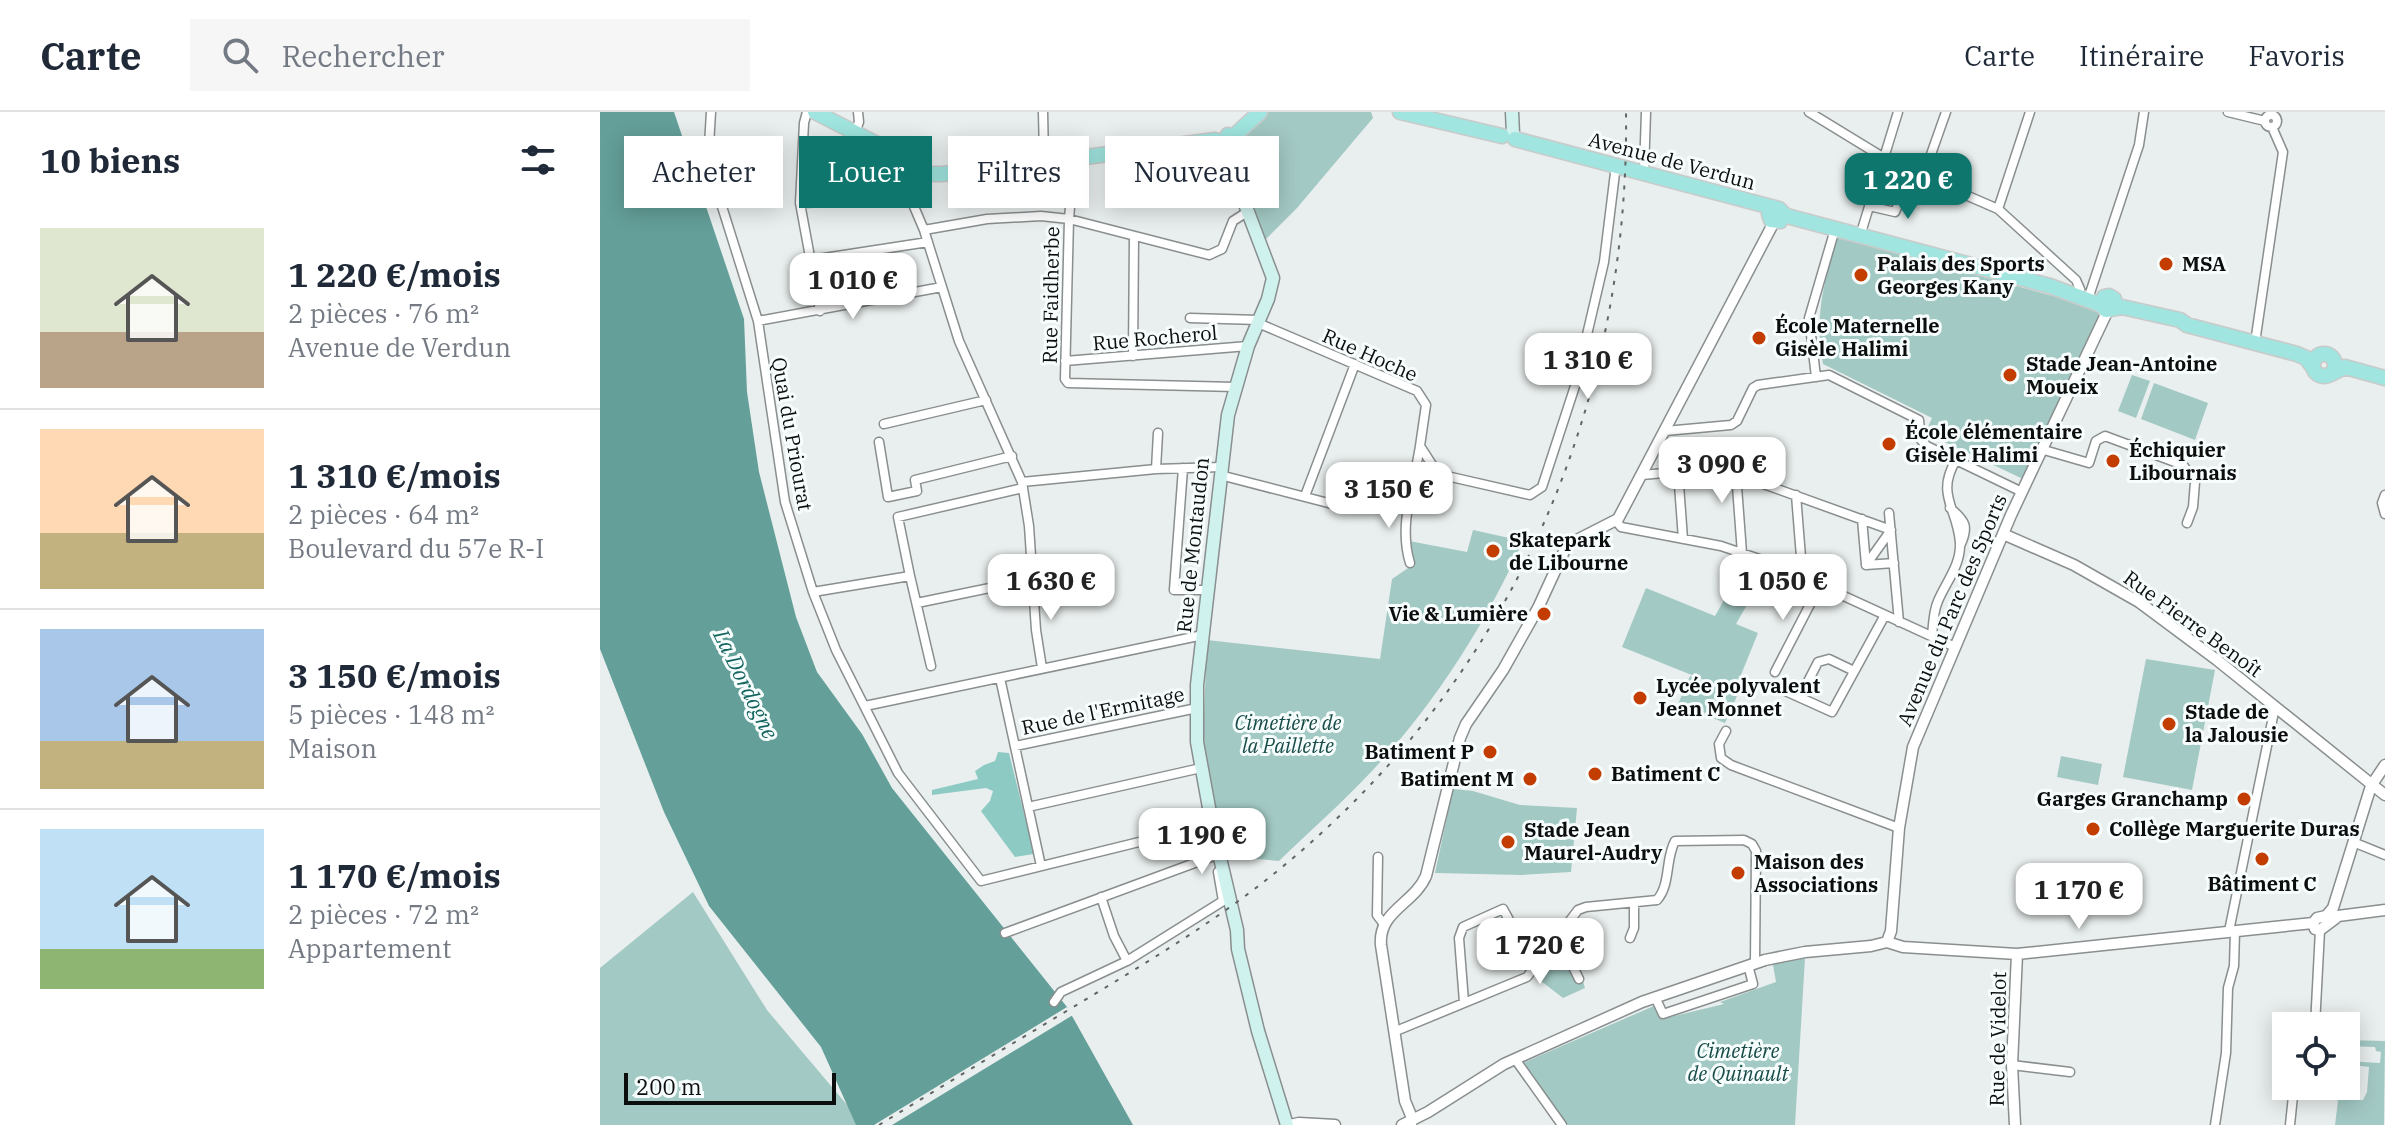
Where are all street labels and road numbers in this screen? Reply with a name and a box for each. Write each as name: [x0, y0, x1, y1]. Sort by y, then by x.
street label: Avenue de Verdun: [1586, 125, 1759, 196]
street label: Rue Faidherbe: [1036, 226, 1065, 364]
street label: Rue Rocherol: [1091, 319, 1219, 356]
street label: Rue Hoche: [1318, 322, 1422, 388]
street label: Quai du Priourat: [766, 355, 819, 513]
street label: Rue de Montaudon: [1170, 456, 1215, 634]
street label: Avenue du Parc des Sports: [1890, 490, 2013, 730]
street label: Rue Pierre Benoît: [2119, 564, 2268, 683]
street label: Rue de l'Ermitage: [1019, 680, 1187, 741]
street label: Rue de Videlot: [1983, 971, 2012, 1107]

